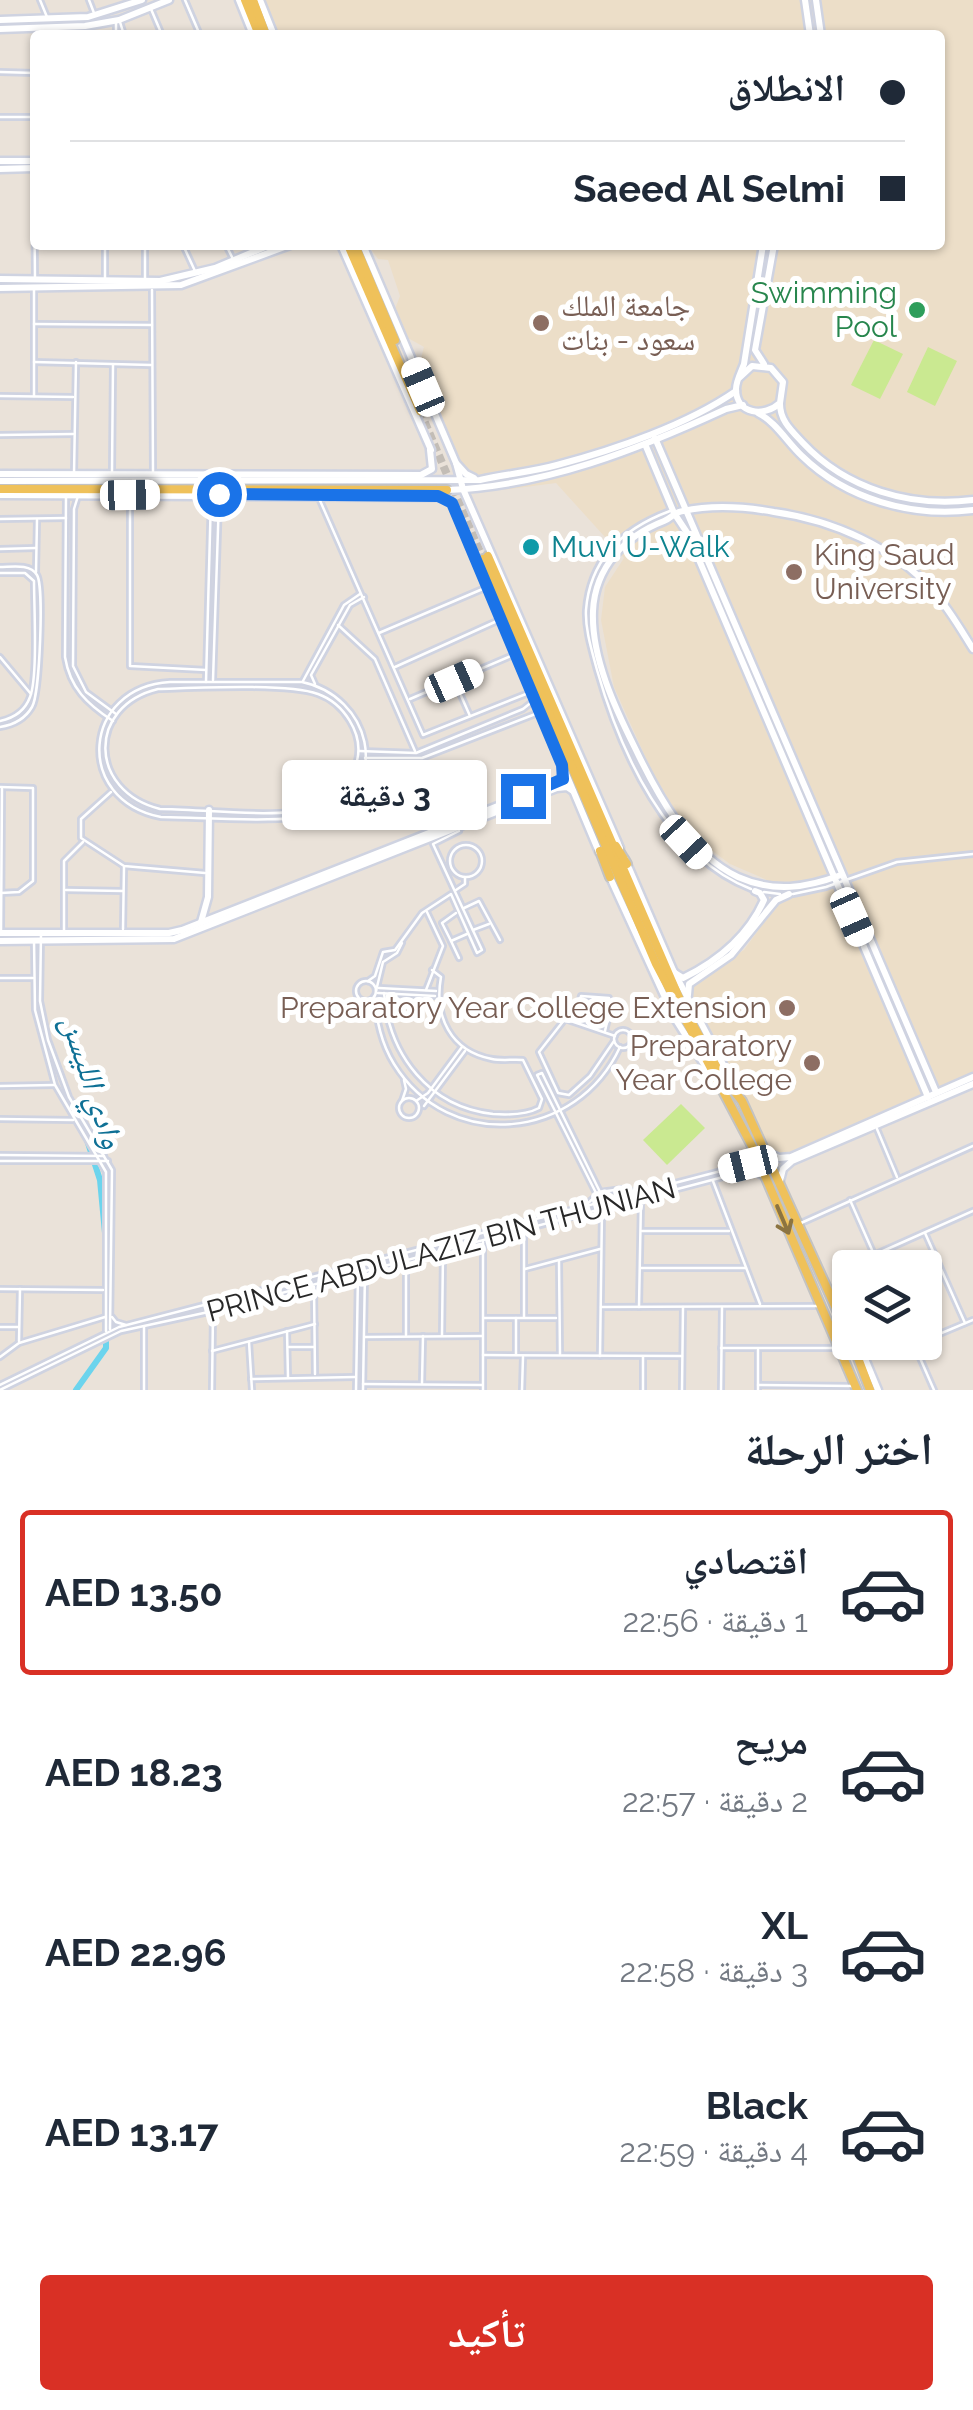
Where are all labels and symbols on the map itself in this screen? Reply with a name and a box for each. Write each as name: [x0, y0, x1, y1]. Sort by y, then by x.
place label: Swimming Pool: [751, 275, 898, 344]
place label: جامعة الملك سعود - بنات: [561, 288, 695, 357]
marker: Swimming Pool: [906, 299, 928, 321]
marker: جامعة الملك سعود - بنات: [530, 312, 552, 334]
car: [397, 354, 449, 420]
route start: [197, 472, 242, 517]
car: [100, 479, 160, 511]
place label: Muvi U-Walk: [551, 529, 730, 564]
marker: Muvi U-Walk: [520, 536, 542, 558]
place label: King Saud University: [814, 537, 955, 606]
marker: King Saud University: [783, 561, 805, 583]
car: [420, 655, 488, 707]
callout: 3 دقيقة: [283, 761, 488, 831]
route end: [501, 774, 546, 819]
car: [655, 810, 717, 874]
car: [826, 883, 878, 951]
place label: Preparatory Year College Extension: [280, 990, 767, 1025]
marker: Preparatory Year College Extension: [776, 997, 798, 1019]
water label: وادي الليسن: [48, 1011, 132, 1155]
place label: Preparatory Year College: [615, 1028, 792, 1097]
marker: Preparatory Year College: [801, 1052, 823, 1074]
car: [715, 1142, 781, 1186]
street label: PRINCE ABDULAZIZ BIN THUNIAN: [203, 1170, 679, 1329]
one-way arrow: [776, 1205, 794, 1235]

